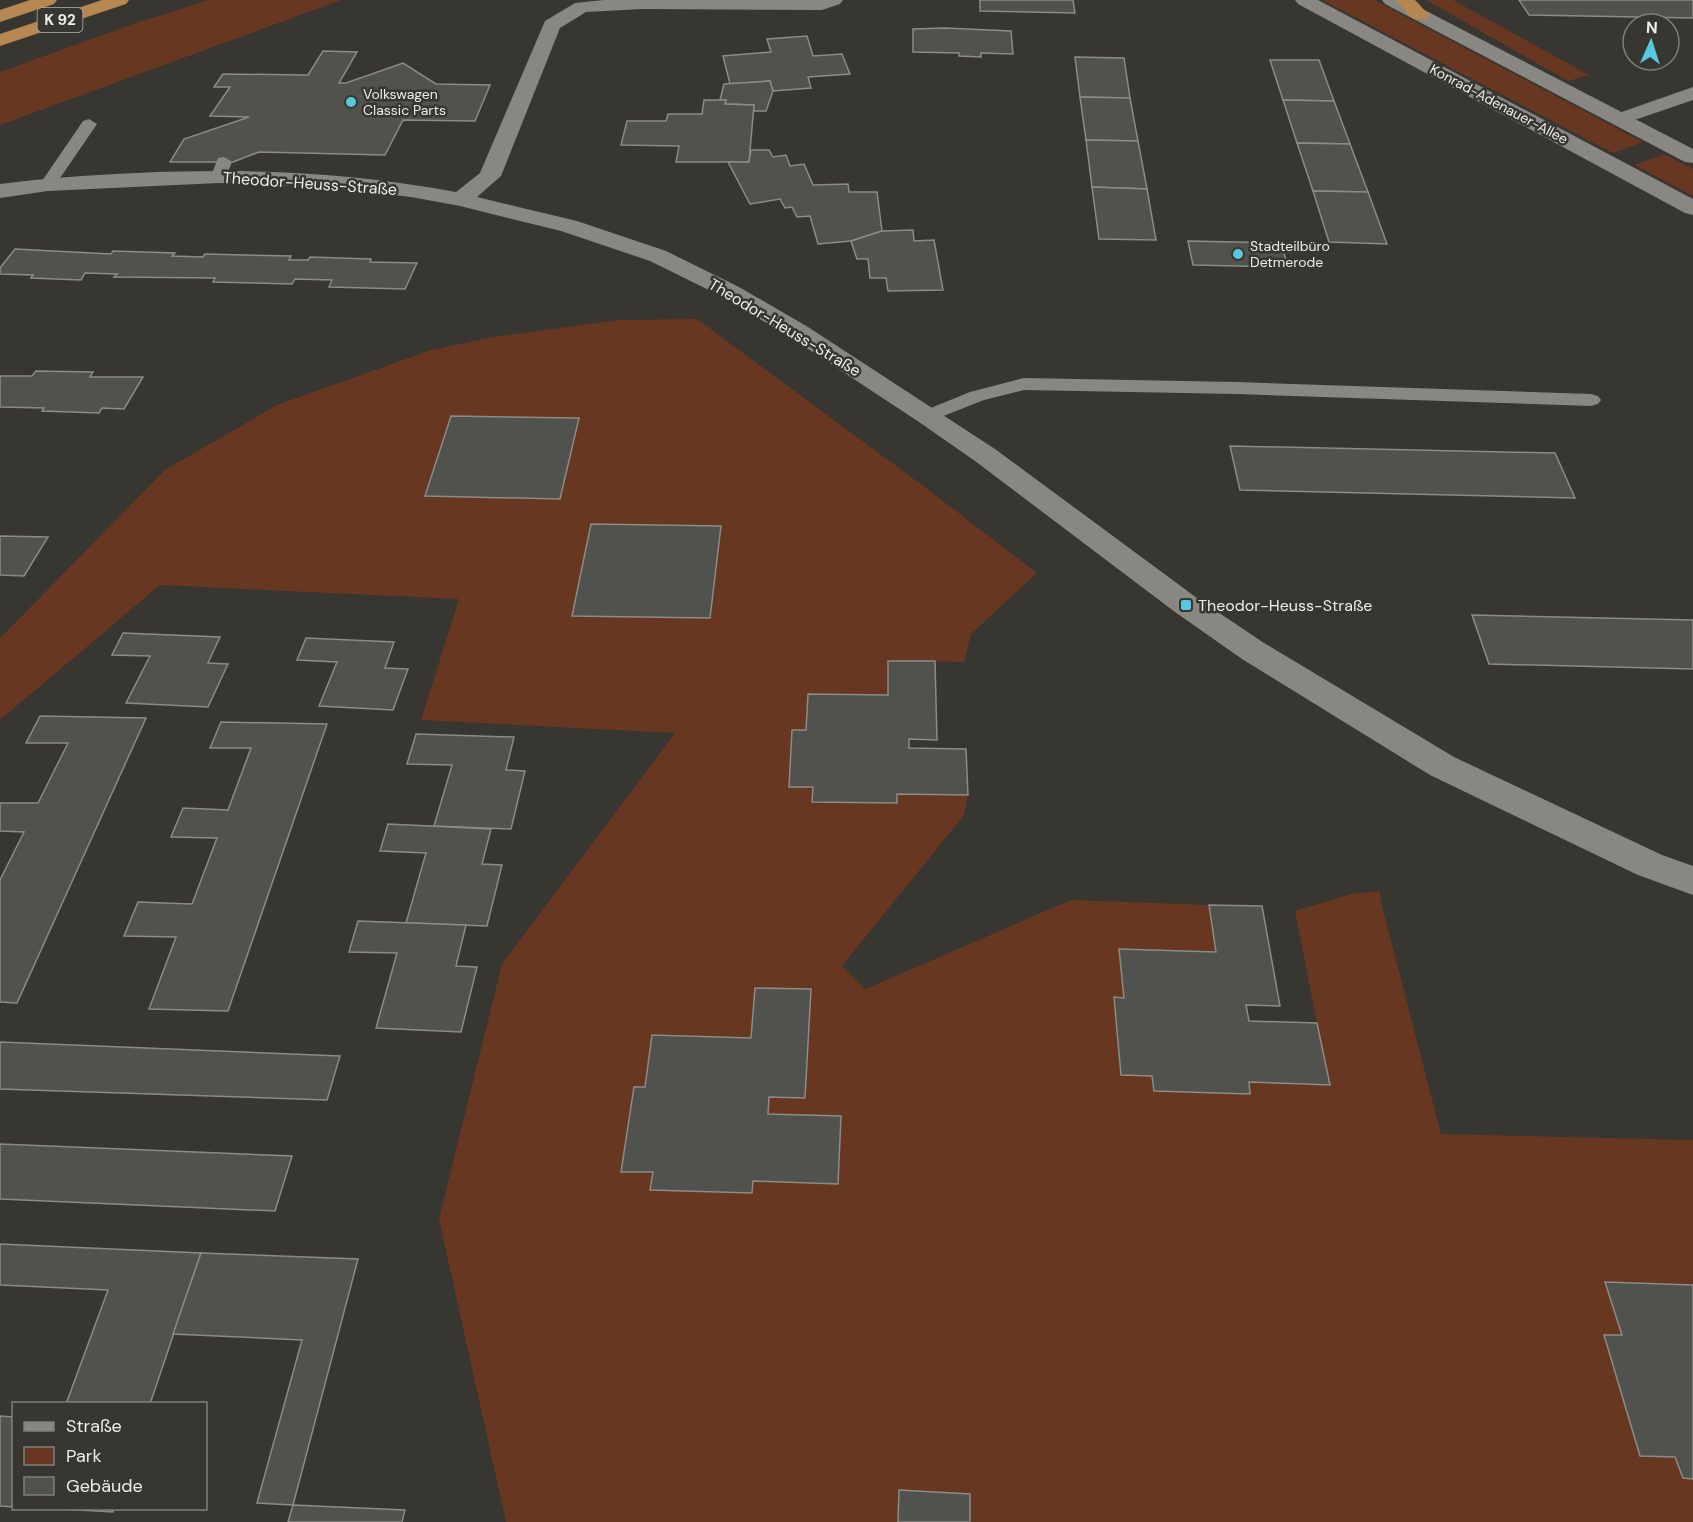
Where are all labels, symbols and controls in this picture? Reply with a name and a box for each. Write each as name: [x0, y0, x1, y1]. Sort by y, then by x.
road number: K 92: [38, 8, 82, 32]
north arrow: [1621, 12, 1681, 72]
text: N: [1645, 17, 1658, 38]
street label: Konrad-Adenauer-Allee: [1427, 60, 1571, 148]
place label: Volkswagen Classic Parts: [363, 85, 446, 119]
marker: Volkswagen Classic Parts: [344, 95, 358, 109]
street label: Theodor-Heuss-Straße: [222, 167, 398, 200]
place label: Stadteilbüro Detmerode: [1250, 237, 1330, 271]
marker: Stadteilbüro Detmerode: [1231, 247, 1245, 261]
street label: Theodor-Heuss-Straße: [705, 274, 865, 381]
place label: Theodor-Heuss-Straße: [1198, 595, 1372, 616]
marker: Theodor-Heuss-Straße: [1179, 598, 1193, 612]
legend: [12, 1402, 207, 1510]
text: Straße: [66, 1414, 122, 1438]
text: Park: [66, 1444, 102, 1468]
text: Gebäude: [66, 1474, 143, 1498]

